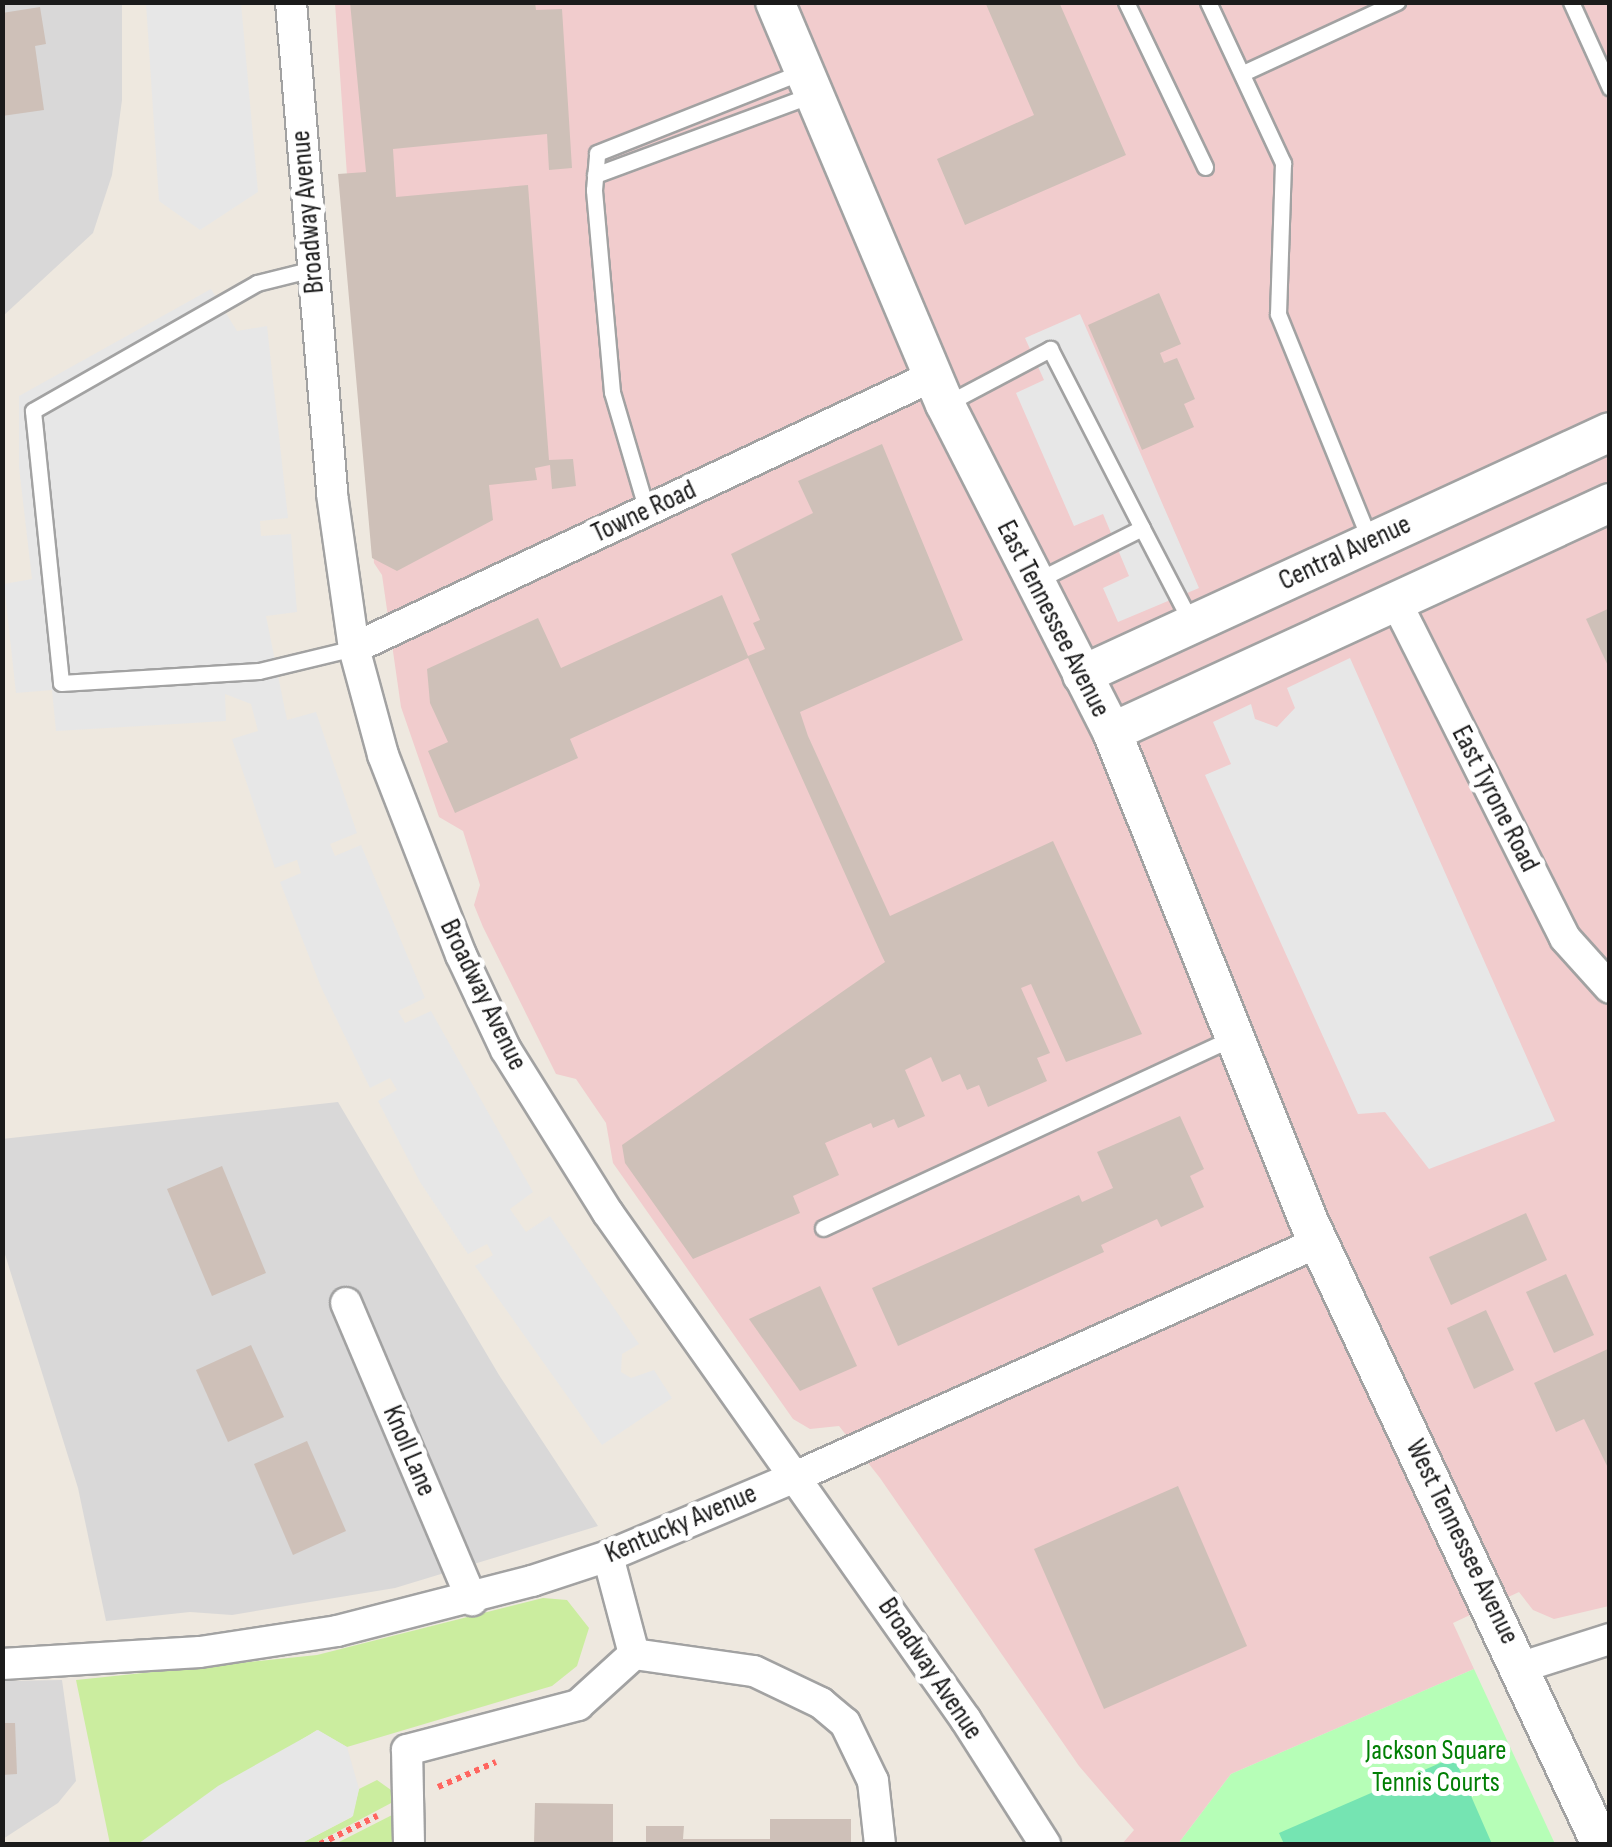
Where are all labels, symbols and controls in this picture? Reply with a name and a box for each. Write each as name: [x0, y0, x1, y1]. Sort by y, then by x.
street label: Broadway Avenue: [284, 129, 332, 295]
street label: Towne Road: [587, 473, 701, 551]
street label: Central Avenue: [1274, 508, 1416, 598]
street label: East Tennessee Avenue: [989, 515, 1117, 723]
street label: East Tyrone Road: [1444, 720, 1546, 878]
street label: Broadway Avenue: [432, 914, 534, 1076]
street label: Knoll Lane: [375, 1401, 443, 1501]
street label: West Tennessee Avenue: [1398, 1434, 1526, 1650]
street label: Kentucky Avenue: [600, 1477, 762, 1571]
street label: Broadway Avenue: [870, 1592, 990, 1746]
park label: Jackson Square Tennis Courts: [1365, 1734, 1507, 1800]

